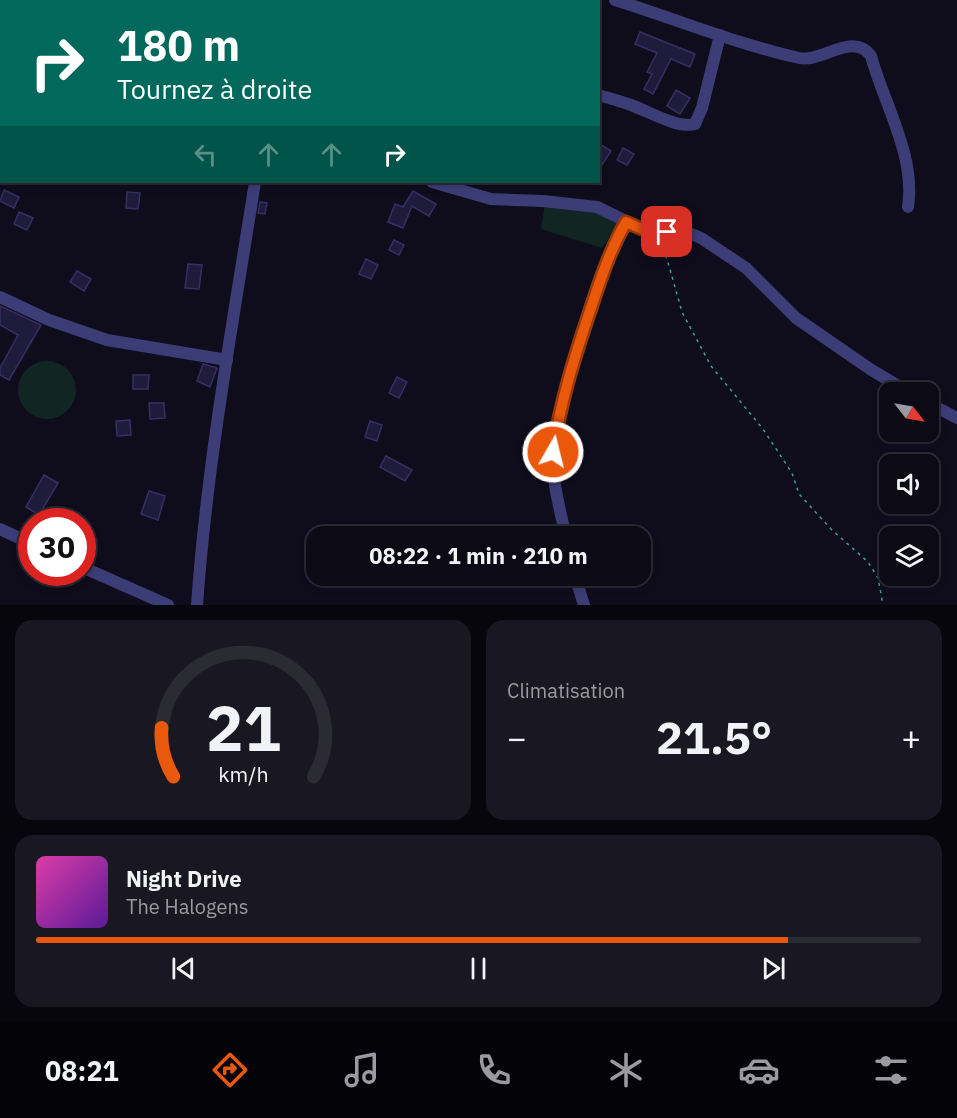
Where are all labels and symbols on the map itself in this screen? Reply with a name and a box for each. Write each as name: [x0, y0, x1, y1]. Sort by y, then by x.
pin: [641, 206, 692, 257]
north arrow: [879, 382, 939, 442]
position arrow: [521, 420, 585, 484]
speed limit sign: 30: [18, 508, 96, 586]

